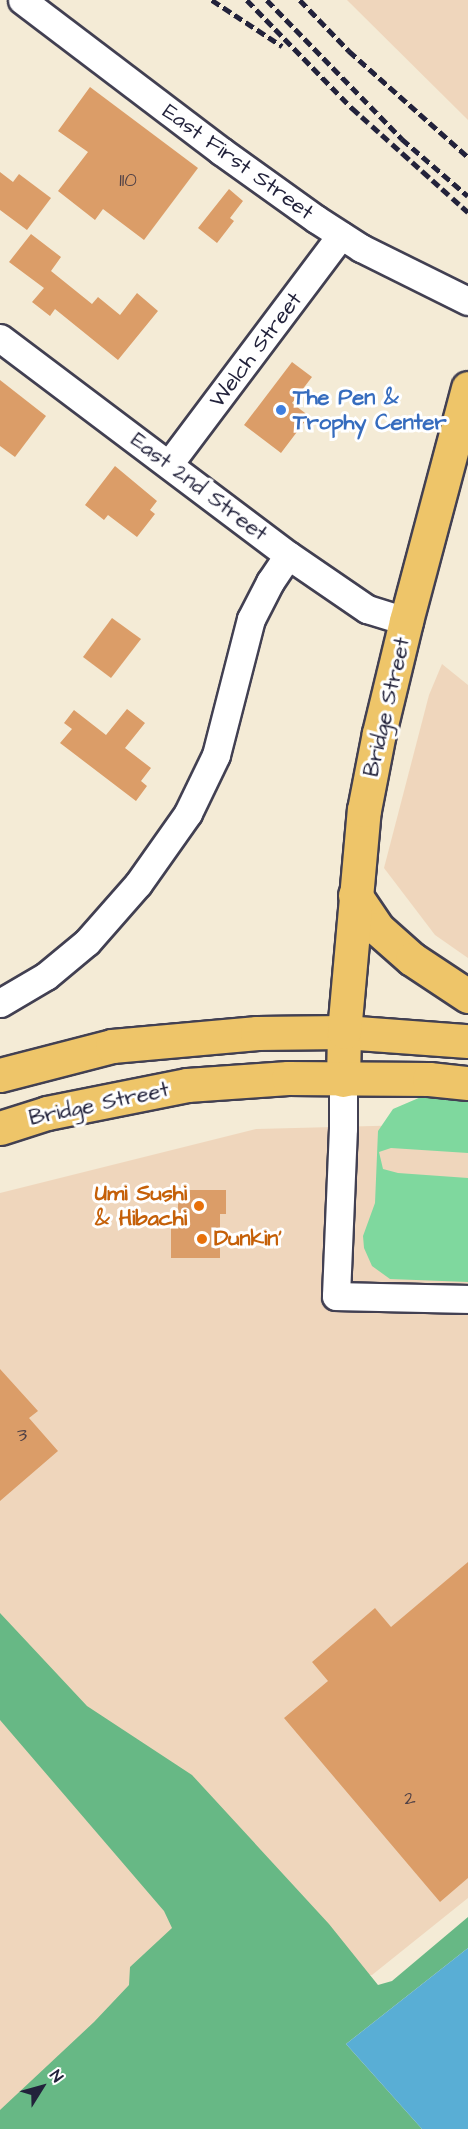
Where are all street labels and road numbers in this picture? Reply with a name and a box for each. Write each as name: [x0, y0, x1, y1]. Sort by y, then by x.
street label: East First Street: [157, 98, 319, 226]
street label: Welch Street: [204, 287, 308, 413]
street label: East 2nd Street: [125, 427, 273, 547]
street label: Bridge Street: [358, 635, 416, 779]
street label: Bridge Street: [27, 1076, 171, 1132]

